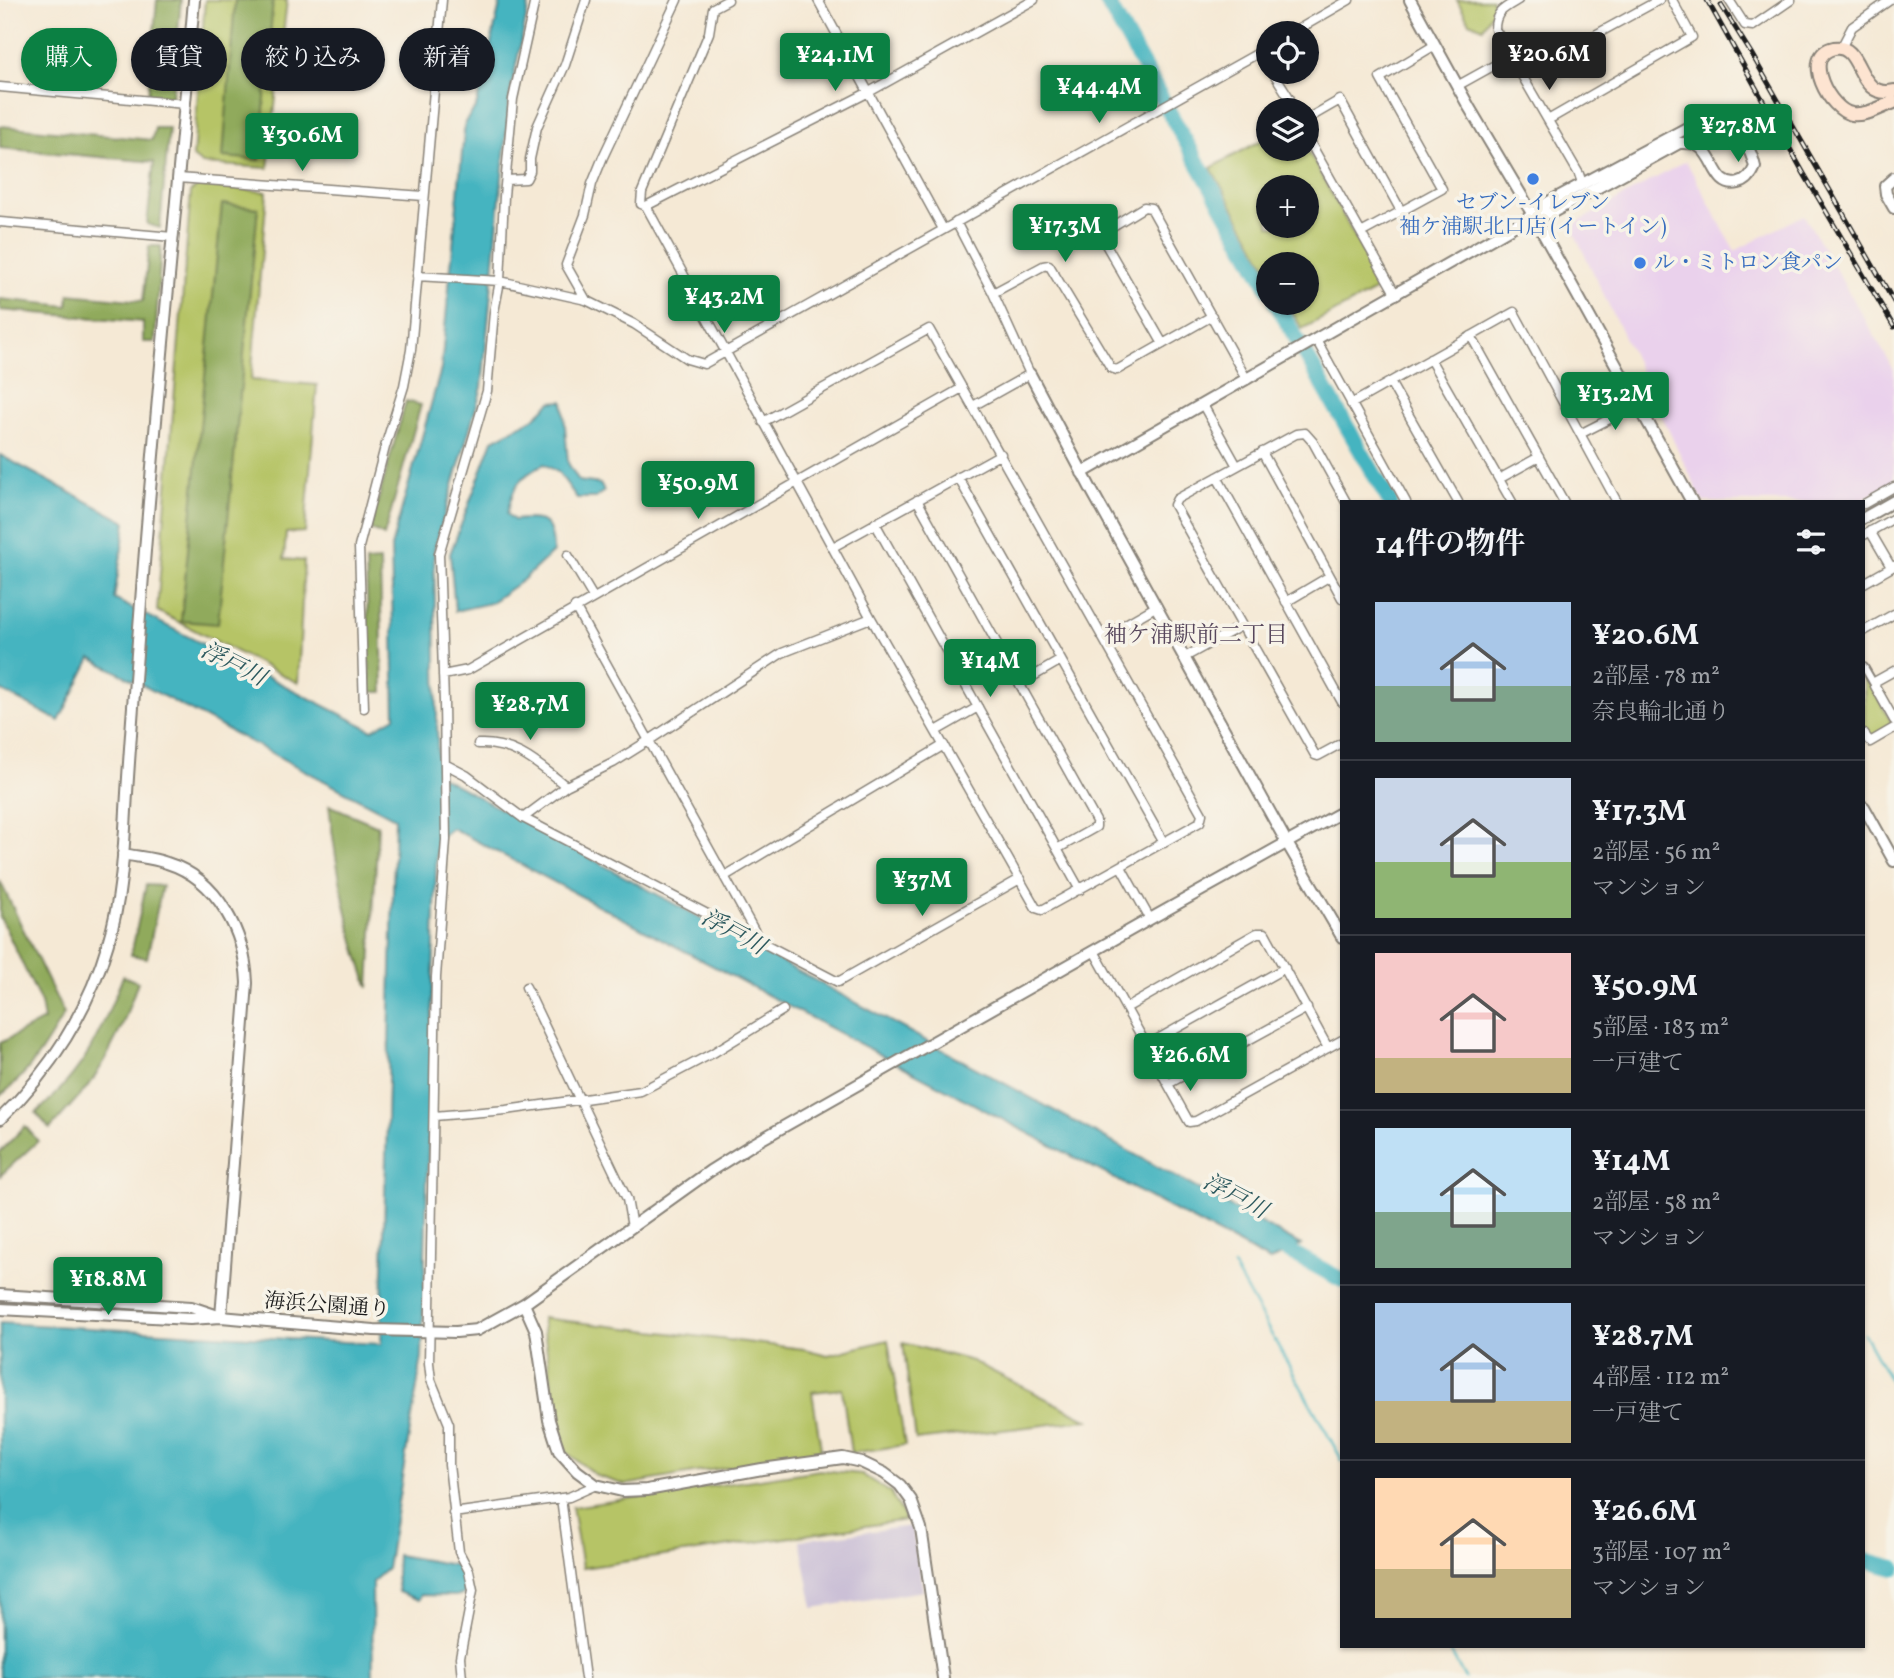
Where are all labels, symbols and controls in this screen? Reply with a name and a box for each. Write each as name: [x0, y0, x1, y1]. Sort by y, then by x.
map controls: [1256, 21, 1319, 315]
button: locate: [1256, 21, 1319, 84]
chip: 購入: [21, 28, 117, 91]
chip: 賃貸: [131, 28, 227, 91]
chip: 絞り込み: [241, 28, 385, 91]
chip: 新着: [399, 28, 495, 91]
pin: ¥20.6M: [1492, 32, 1606, 92]
pin: ¥24.1M: [778, 34, 892, 93]
text: ¥20.6M: [1508, 39, 1590, 71]
text: ¥24.1M: [796, 40, 874, 72]
pin: ¥44.4M: [1042, 66, 1156, 125]
text: ¥44.4M: [1056, 72, 1142, 104]
button: layers: [1256, 98, 1319, 161]
pin: ¥27.8M: [1681, 104, 1795, 164]
text: ¥27.8M: [1700, 111, 1776, 143]
pin: ¥30.6M: [245, 114, 359, 173]
text: ¥30.6M: [261, 120, 343, 152]
marker: セブン-イレブン 袖ケ浦駅北口店 (イートイン): [1525, 171, 1541, 187]
button: +: [1256, 175, 1319, 238]
place label: セブン-イレブン 袖ケ浦駅北口店 (イートイン): [1399, 189, 1667, 242]
pin: ¥17.3M: [1008, 204, 1122, 264]
text: ¥17.3M: [1029, 211, 1101, 243]
place label: ル・ミトロン食パン: [1654, 249, 1843, 278]
button: −: [1256, 252, 1319, 315]
marker: ル・ミトロン食パン: [1632, 255, 1648, 271]
pin: ¥43.2M: [667, 276, 781, 335]
text: ¥43.2M: [684, 282, 764, 314]
pin: ¥13.2M: [1558, 372, 1672, 432]
text: ¥13.2M: [1577, 379, 1653, 411]
pin: ¥50.9M: [641, 462, 755, 521]
text: ¥50.9M: [658, 468, 739, 500]
icon: filters: [1792, 523, 1830, 561]
text: 14件の物件: [1375, 524, 1525, 566]
text: ¥20.6M: [1592, 615, 1699, 657]
district label: 袖ケ浦駅前二丁目: [1104, 620, 1288, 652]
icon: home: [1431, 630, 1515, 714]
water label: 浮戸川: [195, 635, 274, 696]
pin: ¥14M: [949, 640, 1031, 699]
text: ¥14M: [960, 646, 1020, 678]
text: 2部屋 · 78 m²: [1592, 661, 1720, 693]
pin: ¥28.7M: [473, 682, 587, 742]
text: ¥28.7M: [491, 689, 569, 721]
text: 奈良輪北通り: [1592, 697, 1730, 729]
text: ¥17.3M: [1592, 791, 1687, 833]
icon: home: [1431, 806, 1515, 890]
text: 2部屋 · 56 m²: [1592, 837, 1720, 869]
pin: ¥37M: [881, 858, 963, 918]
text: ¥37M: [892, 865, 952, 897]
text: マンション: [1592, 873, 1706, 905]
water label: 浮戸川: [695, 902, 774, 965]
text: ¥50.9M: [1592, 966, 1698, 1008]
icon: home: [1431, 981, 1515, 1065]
text: 5部屋 · 183 m²: [1592, 1012, 1729, 1044]
pin: ¥26.6M: [1133, 1034, 1247, 1093]
text: ¥26.6M: [1150, 1040, 1230, 1072]
text: 一戸建て: [1592, 1048, 1684, 1080]
text: ¥14M: [1592, 1141, 1670, 1183]
icon: home: [1431, 1156, 1515, 1240]
water label: 浮戸川: [1197, 1167, 1276, 1229]
text: 2部屋 · 58 m²: [1592, 1187, 1720, 1219]
text: マンション: [1592, 1223, 1706, 1255]
pin: ¥18.8M: [51, 1258, 165, 1317]
text: ¥18.8M: [69, 1264, 147, 1296]
street label: 海浜公園通り: [263, 1287, 391, 1325]
text: ¥28.7M: [1592, 1316, 1693, 1358]
icon: home: [1431, 1331, 1515, 1415]
text: 4部屋 · 112 m²: [1592, 1362, 1729, 1394]
text: 一戸建て: [1592, 1398, 1684, 1430]
text: ¥26.6M: [1592, 1491, 1697, 1533]
icon: home: [1431, 1506, 1515, 1590]
text: 3部屋 · 107 m²: [1592, 1537, 1731, 1569]
text: マンション: [1592, 1573, 1706, 1605]

